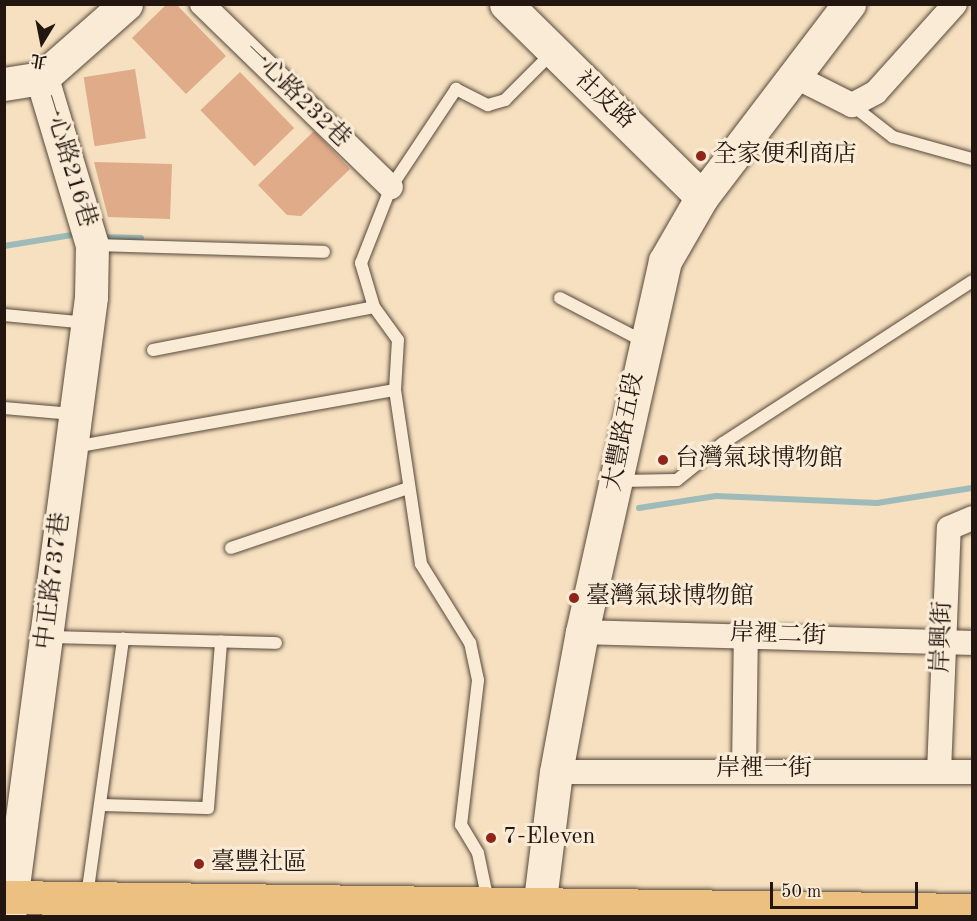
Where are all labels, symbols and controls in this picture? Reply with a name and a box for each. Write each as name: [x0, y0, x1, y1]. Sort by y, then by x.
north arrow: [12, 12, 72, 72]
street label: 一心路232巷: [236, 38, 356, 154]
text: 北: [30, 50, 48, 69]
street label: 社皮路: [568, 66, 640, 136]
street label: 一心路216巷: [33, 91, 101, 231]
place label: 全家便利商店: [713, 142, 857, 170]
marker: 全家便利商店: [694, 149, 708, 163]
street label: 大豐路五段: [599, 370, 651, 494]
place label: 台灣氣球博物館: [675, 446, 843, 474]
marker: 台灣氣球博物館: [656, 453, 670, 467]
street label: 中正路737巷: [31, 511, 77, 651]
place label: 臺灣氣球博物館: [586, 584, 754, 612]
marker: 臺灣氣球博物館: [567, 591, 581, 605]
street label: 岸興街: [927, 601, 959, 673]
street label: 岸裡二街: [730, 620, 826, 652]
street label: 岸裡一街: [716, 756, 812, 784]
place label: 7-Eleven: [503, 824, 595, 852]
marker: 7-Eleven: [484, 831, 498, 845]
place label: 臺豐社區: [211, 850, 307, 878]
marker: 臺豐社區: [192, 857, 206, 871]
scale bar: [773, 870, 922, 908]
text: 50 m: [781, 883, 821, 901]

